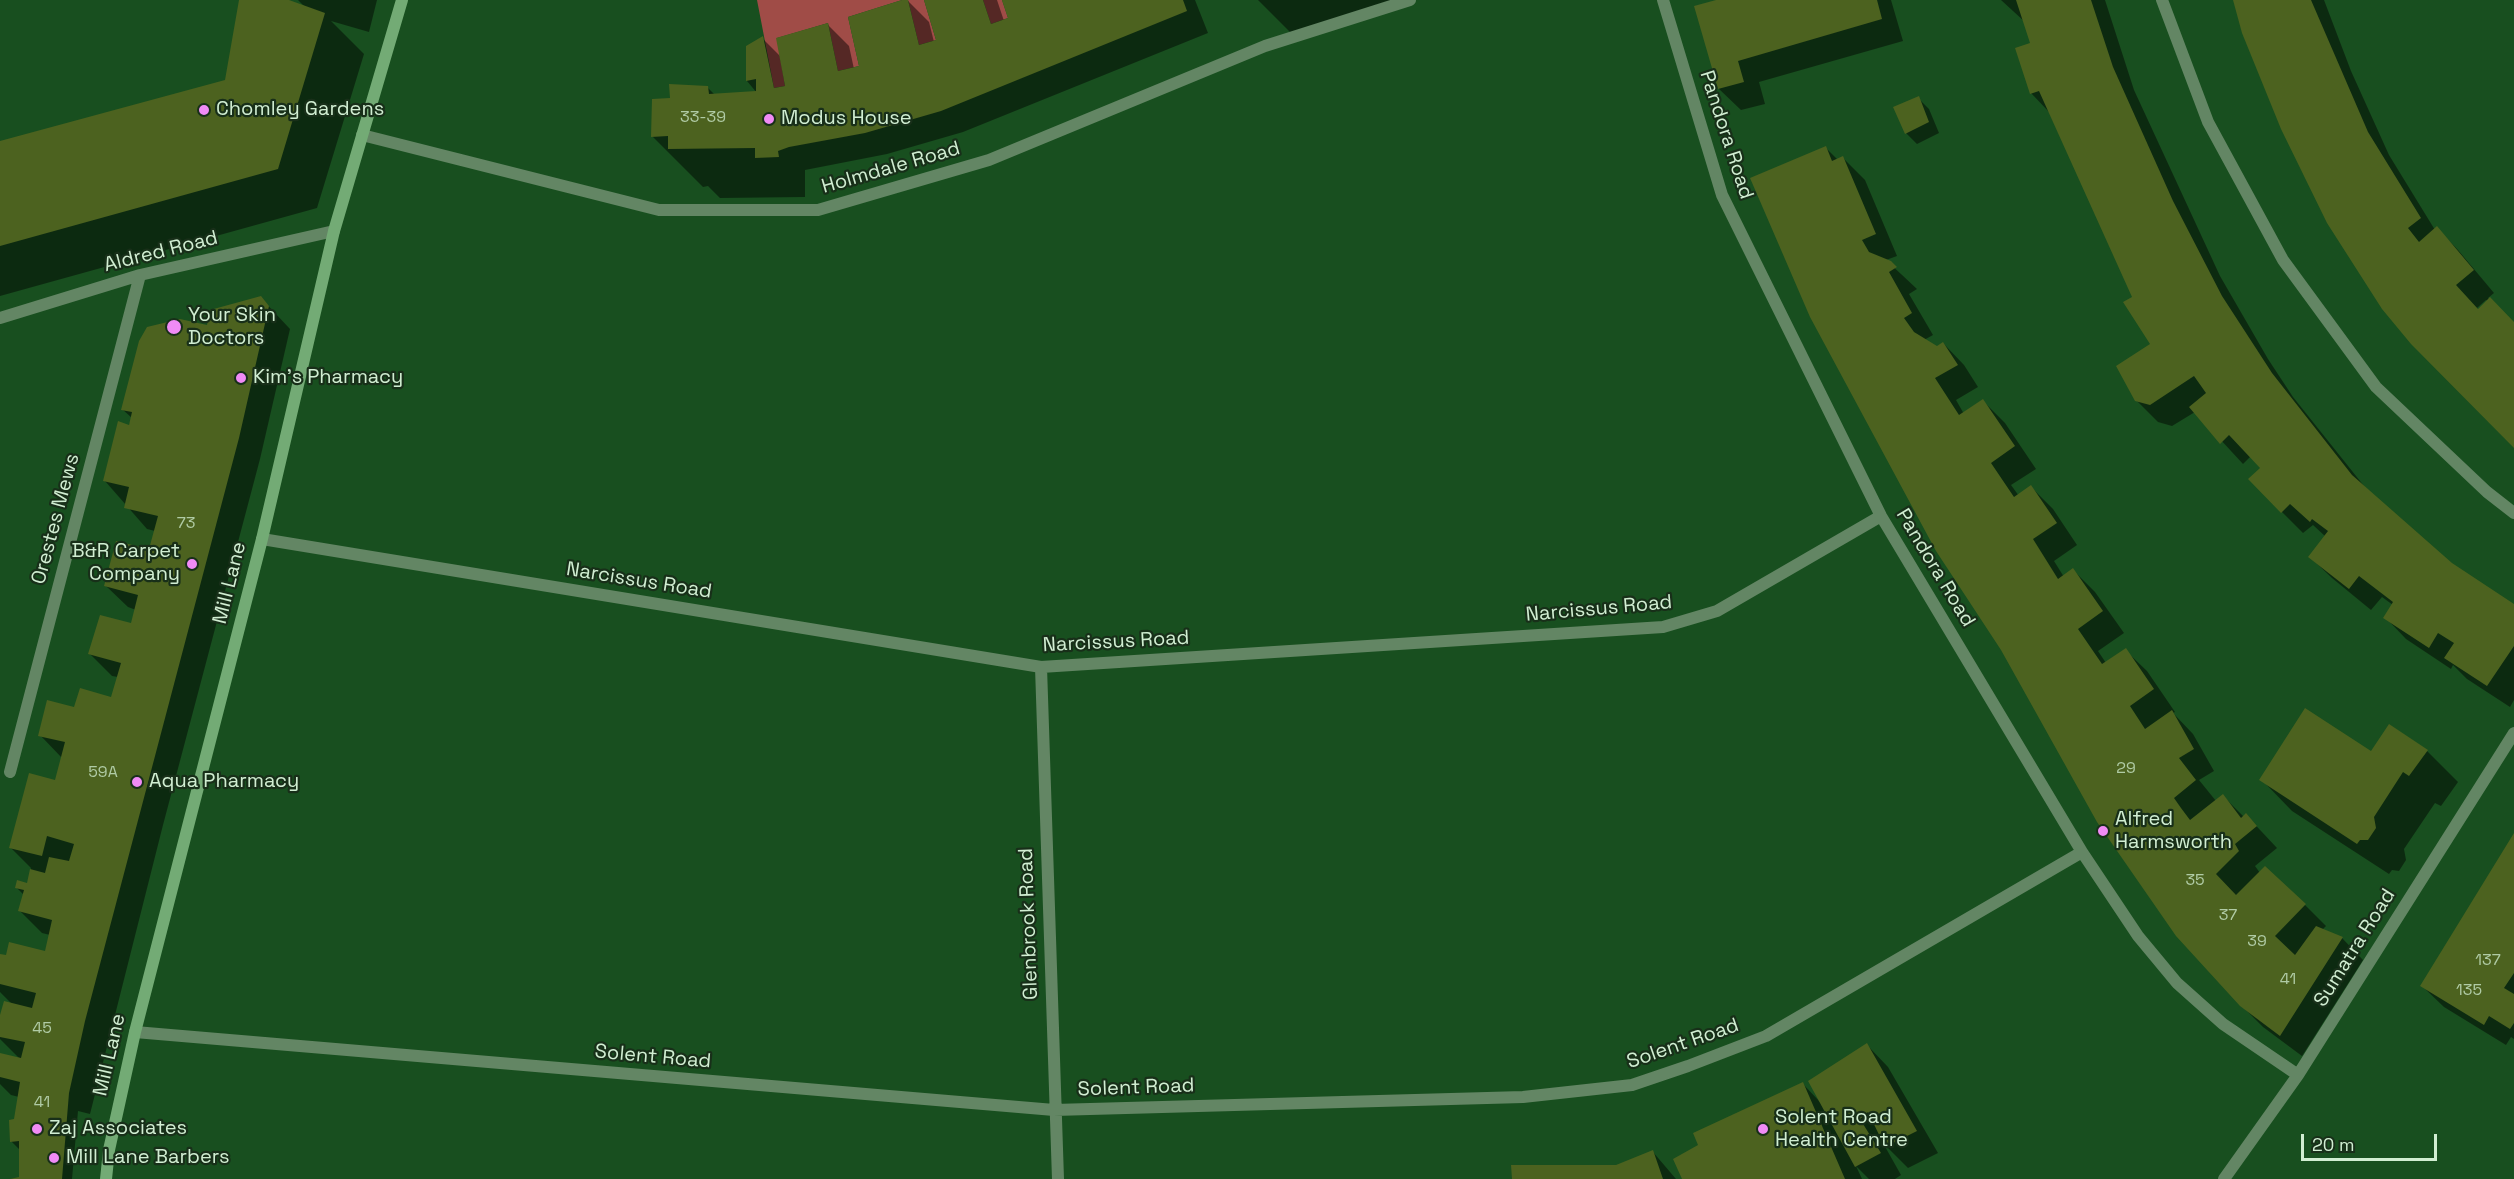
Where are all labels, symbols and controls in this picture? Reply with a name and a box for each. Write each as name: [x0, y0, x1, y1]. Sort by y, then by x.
street label: Pandora Road: [1694, 68, 1758, 202]
place label: Chomley Gardens: [216, 98, 384, 122]
marker: Chomley Gardens: [197, 103, 211, 117]
place label: Modus House: [781, 107, 912, 131]
house number: 33-39: [680, 108, 726, 128]
marker: Modus House: [762, 112, 776, 126]
street label: Holmdale Road: [819, 137, 963, 199]
street label: Aldred Road: [102, 226, 220, 278]
place label: Your Skin Doctors: [188, 304, 276, 351]
marker: Your Skin Doctors: [165, 318, 183, 336]
place label: Kim's Pharmacy: [253, 366, 403, 390]
marker: Kim's Pharmacy: [234, 371, 248, 385]
street label: Orestes Mews: [27, 451, 85, 587]
street label: Pandora Road: [1890, 505, 1980, 631]
house number: 73: [177, 514, 195, 534]
place label: B&R Carpet Company: [72, 540, 180, 587]
street label: Mill Lane: [208, 540, 252, 626]
marker: B&R Carpet Company: [185, 557, 199, 571]
street label: Narcissus Road: [565, 558, 713, 604]
street label: Narcissus Road: [1525, 591, 1673, 627]
street label: Narcissus Road: [1042, 626, 1190, 658]
house number: 29: [2116, 759, 2136, 779]
house number: 59A: [88, 763, 118, 783]
place label: Aqua Pharmacy: [149, 770, 299, 794]
marker: Aqua Pharmacy: [130, 775, 144, 789]
place label: Alfred Harmsworth: [2115, 808, 2232, 855]
marker: Alfred Harmsworth: [2096, 824, 2110, 838]
street label: Glenbrook Road: [1014, 848, 1044, 1000]
house number: 35: [2185, 871, 2205, 891]
street label: Sumatra Road: [2309, 885, 2401, 1011]
house number: 37: [2219, 906, 2237, 926]
house number: 39: [2247, 932, 2267, 952]
house number: 137: [2475, 951, 2501, 971]
house number: 41: [2280, 970, 2296, 990]
house number: 135: [2456, 981, 2482, 1001]
street label: Mill Lane: [89, 1012, 131, 1098]
street label: Solent Road: [1624, 1014, 1742, 1074]
house number: 45: [32, 1019, 52, 1039]
street label: Solent Road: [594, 1040, 712, 1074]
street label: Solent Road: [1077, 1074, 1195, 1102]
house number: 41: [34, 1093, 50, 1113]
place label: Solent Road Health Centre: [1775, 1106, 1908, 1153]
place label: Zaj Associates: [49, 1117, 187, 1141]
marker: Zaj Associates: [30, 1122, 44, 1136]
marker: Solent Road Health Centre: [1756, 1122, 1770, 1136]
scale bar: [2304, 1122, 2440, 1160]
text: 20 m: [2312, 1133, 2355, 1156]
place label: Mill Lane Barbers: [66, 1146, 230, 1170]
marker: Mill Lane Barbers: [47, 1151, 61, 1165]

